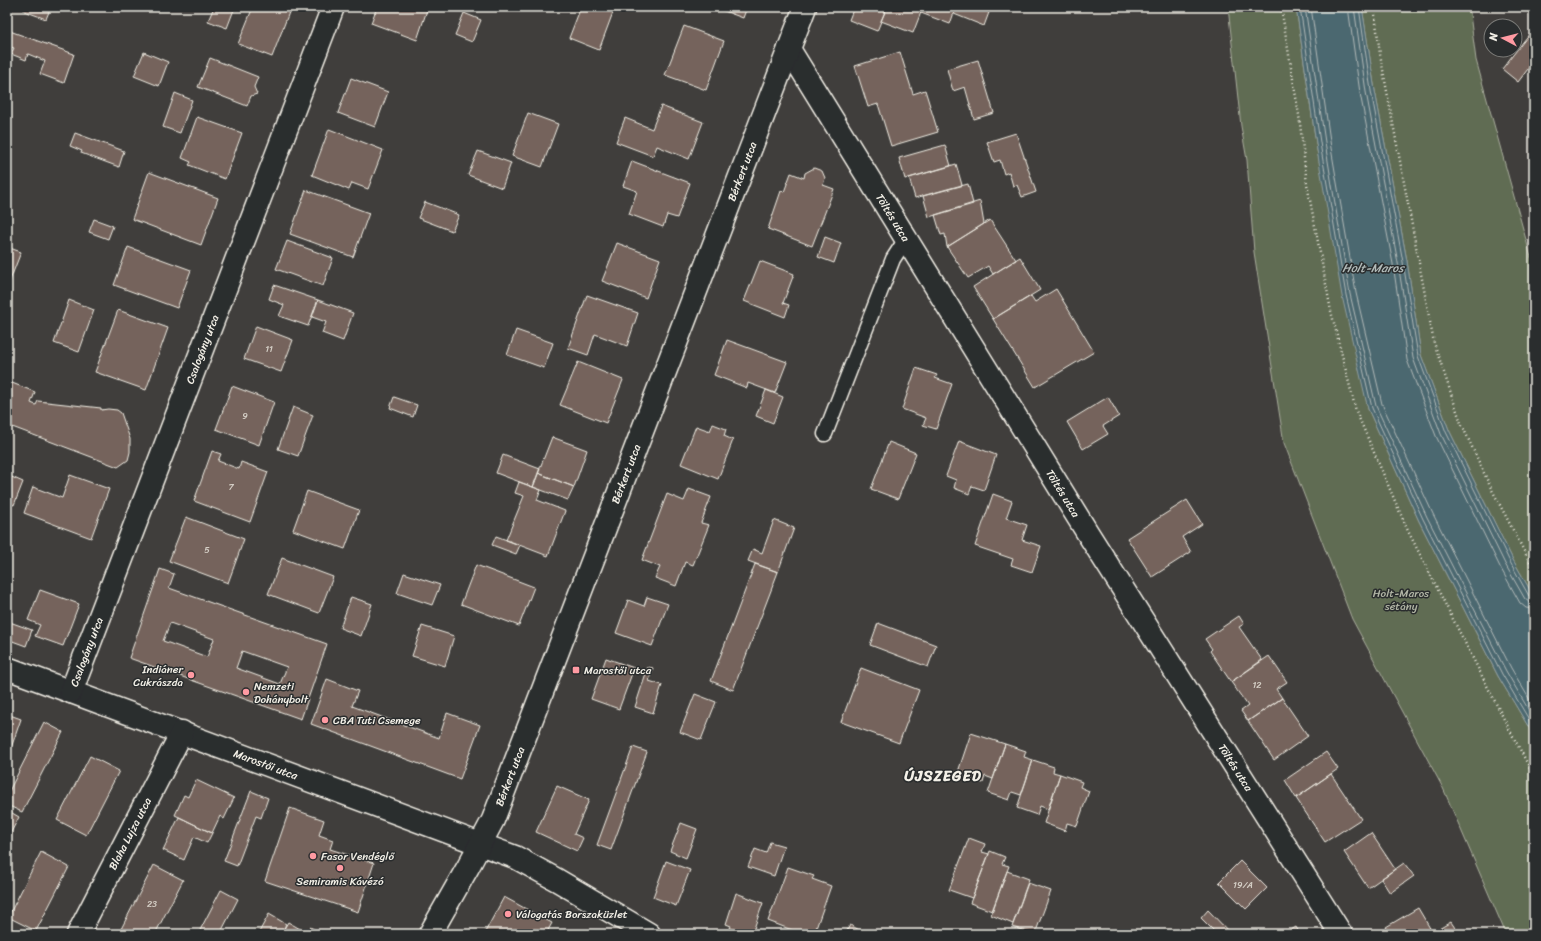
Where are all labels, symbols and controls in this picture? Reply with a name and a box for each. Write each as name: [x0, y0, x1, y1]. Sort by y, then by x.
north arrow: [1483, 18, 1523, 58]
text: N: [1484, 32, 1504, 43]
street label: Bérkert utca: [722, 139, 763, 204]
street label: Töltés utca: [870, 190, 915, 246]
water label: Holt-Maros: [1342, 257, 1405, 279]
street label: Csalogány utca: [181, 311, 225, 387]
house number: 11: [265, 341, 273, 357]
house number: 9: [242, 408, 248, 424]
street label: Bérkert utca: [606, 441, 647, 507]
street label: Töltés utca: [1041, 466, 1085, 522]
house number: 7: [228, 479, 234, 495]
house number: 5: [204, 542, 210, 558]
park label: Holt-Maros sétány: [1373, 584, 1430, 616]
street label: Csalogány utca: [65, 614, 109, 690]
place label: Indiáner Cukrászda: [133, 660, 184, 692]
place label: Marostői utca: [584, 661, 652, 680]
marker: Marostői utca: [571, 665, 581, 675]
marker: Indiáner Cukrászda: [186, 670, 196, 680]
place label: Nemzeti Dohánybolt: [254, 677, 309, 709]
house number: 12: [1252, 677, 1262, 693]
marker: Nemzeti Dohánybolt: [241, 687, 251, 697]
place label: CBA Tuti Csemege: [333, 711, 421, 730]
marker: CBA Tuti Csemege: [320, 715, 330, 725]
street label: Töltés utca: [1213, 740, 1258, 796]
street label: Bérkert utca: [490, 743, 530, 809]
street label: Marostői utca: [231, 744, 301, 786]
district label: ÚJSZEGED: [904, 763, 982, 789]
street label: Blaha Lujza utca: [104, 794, 157, 873]
place label: Fasor Vendéglő: [321, 847, 395, 866]
marker: Fasor Vendéglő: [308, 851, 318, 861]
marker: Semiramis Kávézó: [335, 863, 345, 873]
place label: Semiramis Kávézó: [296, 872, 384, 891]
house number: 19/A: [1233, 877, 1253, 893]
house number: 23: [147, 896, 157, 912]
place label: Válogatás Borszaküzlet: [516, 905, 628, 924]
marker: Válogatás Borszaküzlet: [503, 909, 513, 919]

